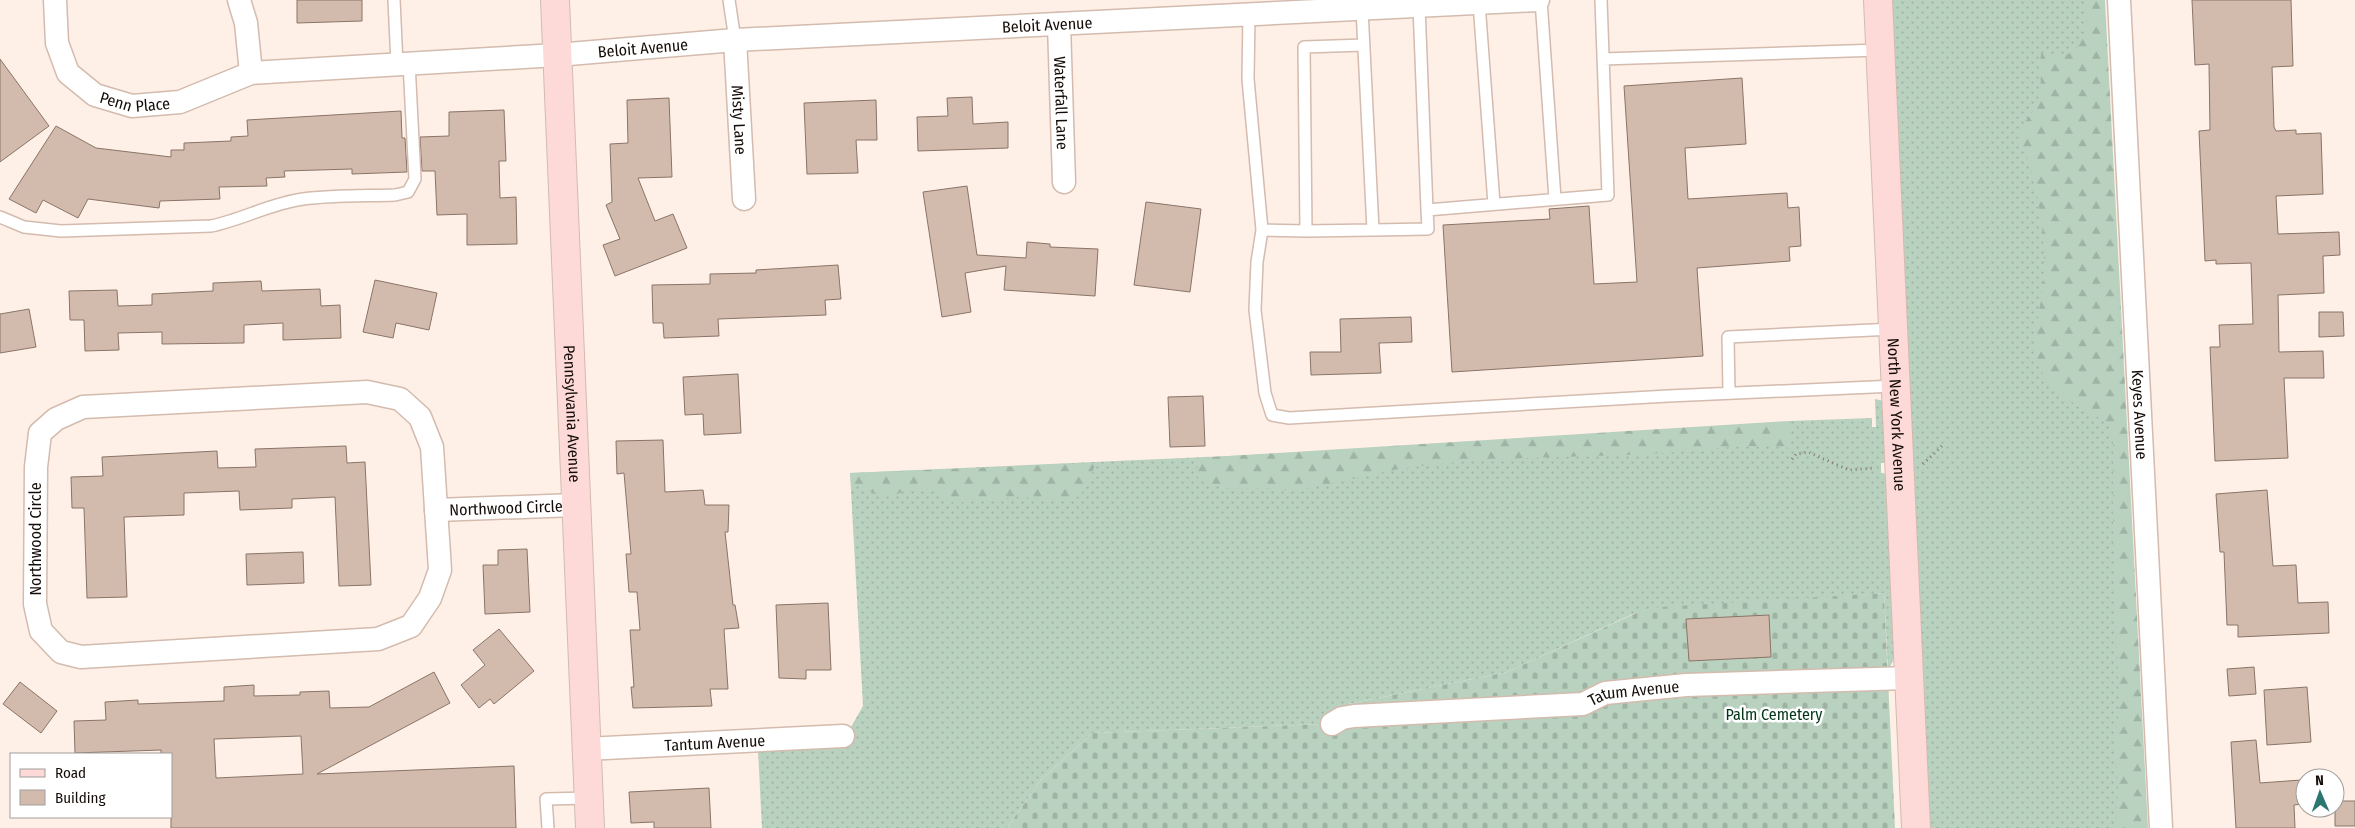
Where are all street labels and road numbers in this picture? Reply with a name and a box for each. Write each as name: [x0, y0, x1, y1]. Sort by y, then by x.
street label: Beloit Avenue: [1002, 13, 1093, 36]
street label: Beloit Avenue: [597, 34, 689, 61]
street label: Waterfall Lane: [1051, 56, 1072, 150]
street label: Misty Lane: [728, 85, 751, 155]
street label: Penn Place: [98, 87, 171, 115]
street label: North New York Avenue: [1884, 337, 1910, 492]
street label: Pennsylvania Avenue: [560, 345, 585, 483]
street label: Keyes Avenue: [2128, 369, 2152, 460]
street label: Northwood Circle: [26, 482, 45, 596]
street label: Northwood Circle: [449, 496, 563, 519]
street label: Tatum Avenue: [1585, 676, 1680, 709]
street label: Tantum Avenue: [664, 730, 766, 755]

